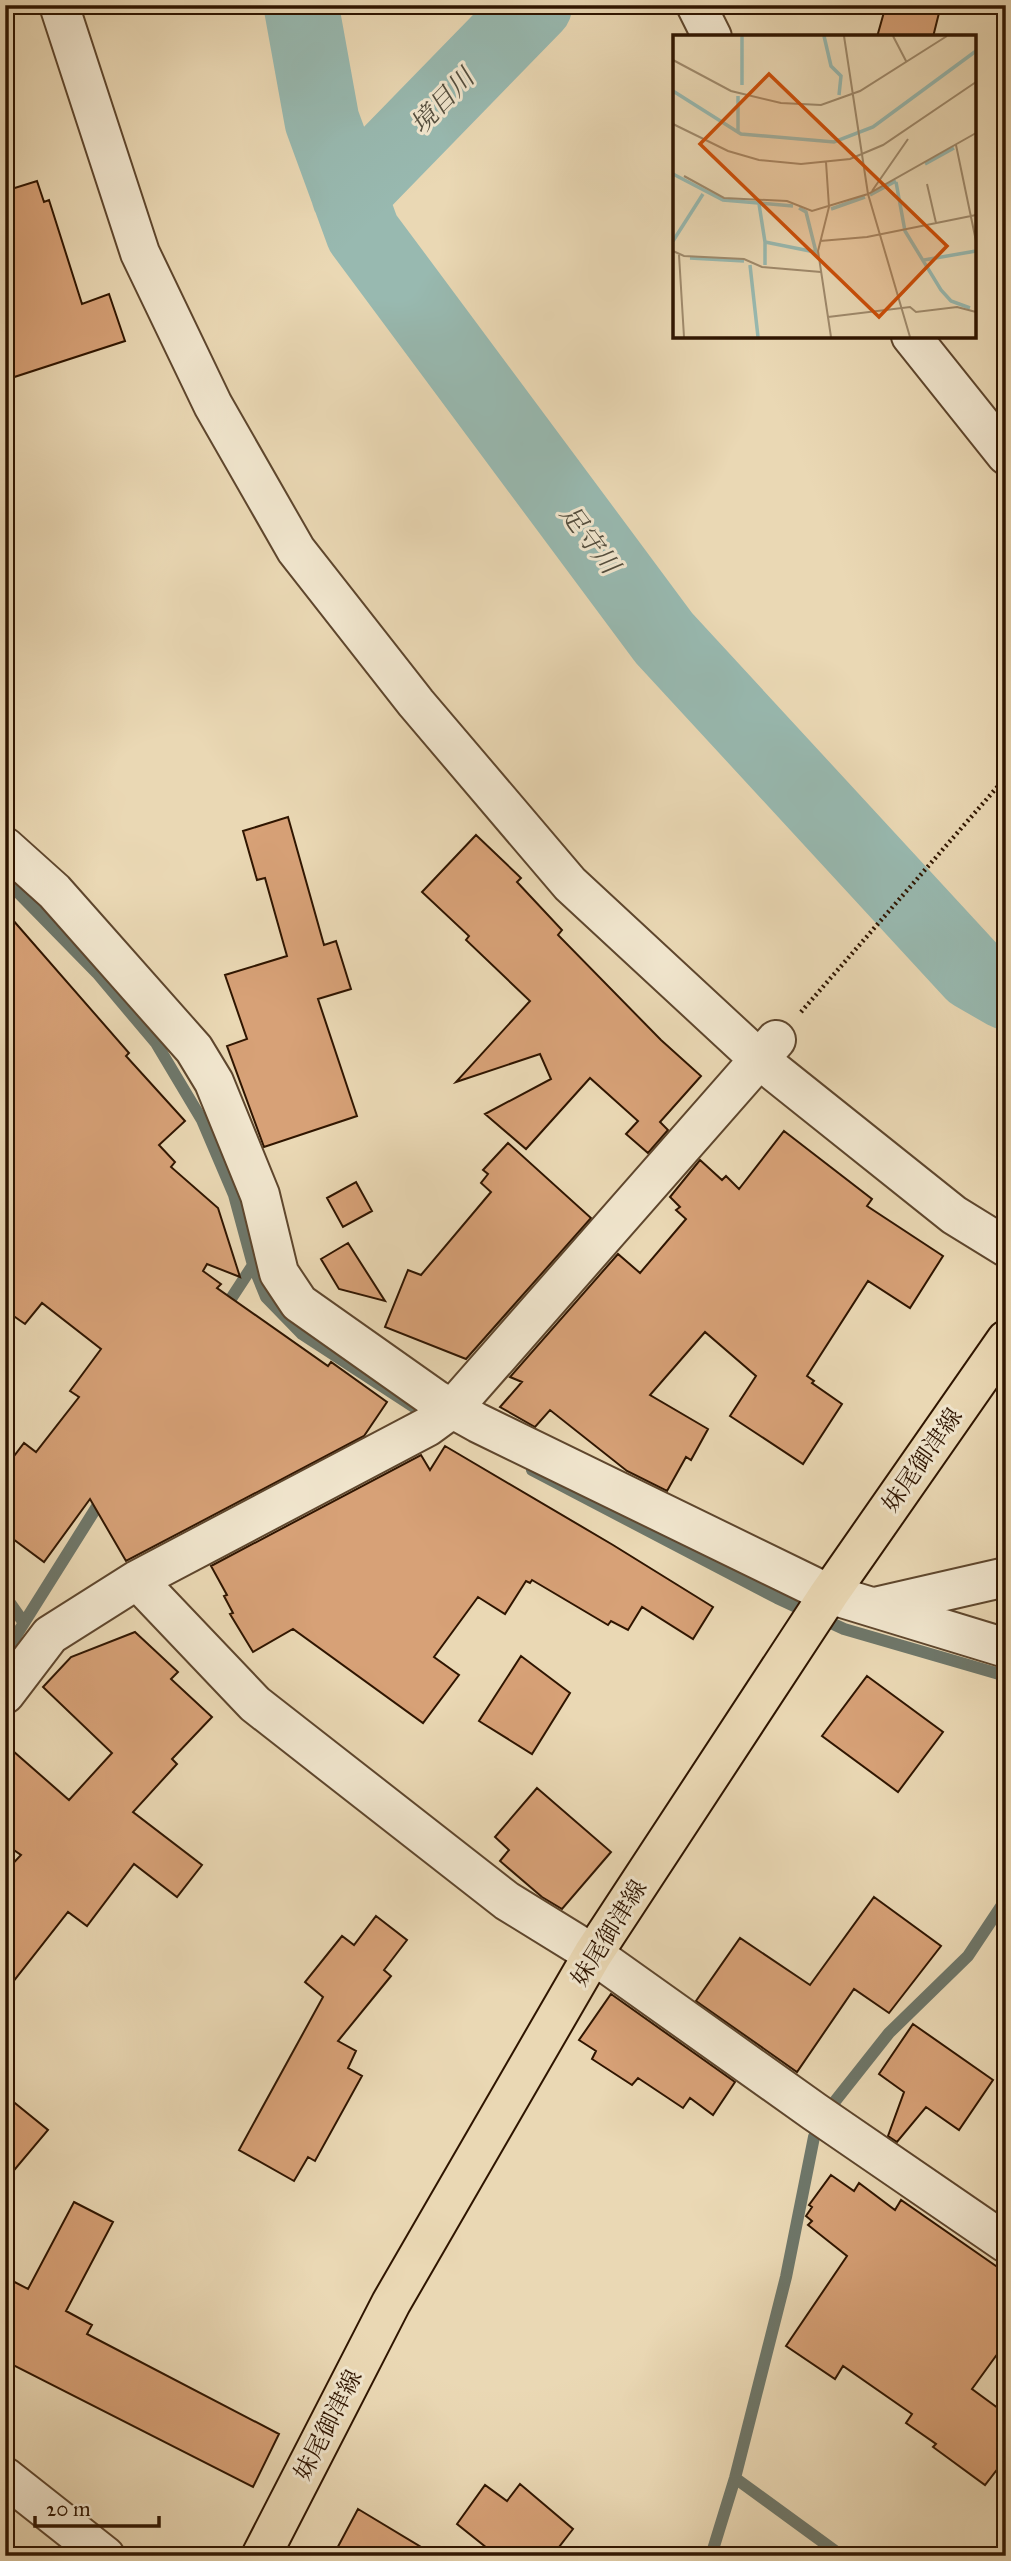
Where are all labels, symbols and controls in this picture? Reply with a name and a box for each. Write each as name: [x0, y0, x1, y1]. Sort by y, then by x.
inset map: [673, 35, 976, 338]
water label: 境目川: [403, 60, 483, 140]
water label: 足守川: [554, 498, 628, 582]
street label: 妹尾御津線: [875, 1402, 969, 1518]
street label: 妹尾御津線: [564, 1874, 654, 1992]
street label: 妹尾御津線: [287, 2365, 369, 2485]
scale bar: [35, 2484, 159, 2528]
text: 20 m: [46, 2496, 91, 2522]

